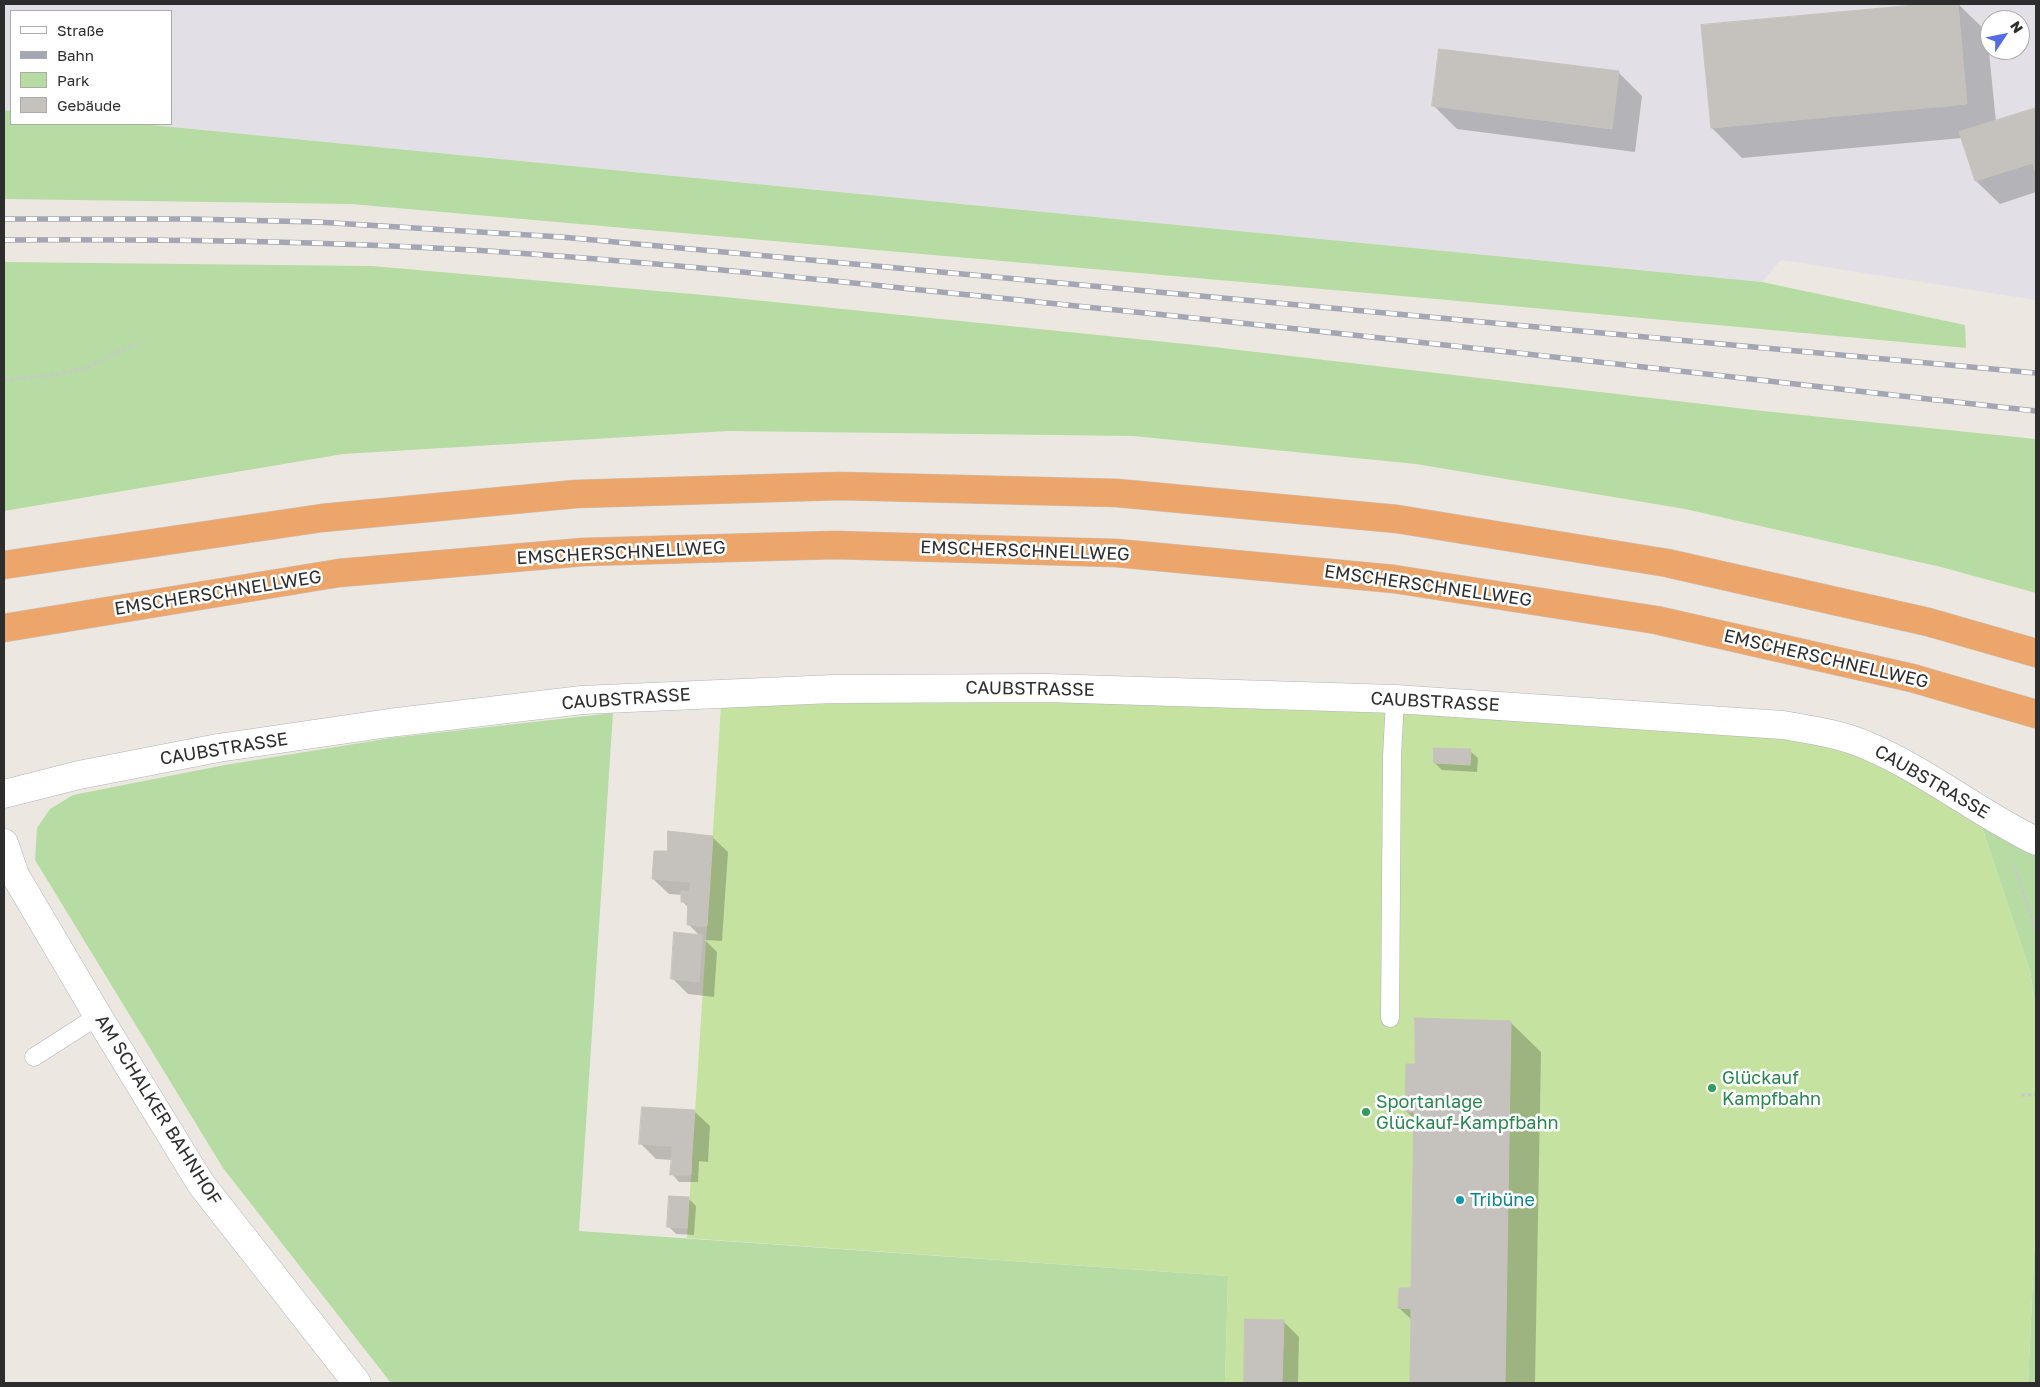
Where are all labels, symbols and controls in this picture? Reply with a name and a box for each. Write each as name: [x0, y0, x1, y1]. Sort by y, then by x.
legend: [10, 10, 172, 125]
north arrow: [1980, 10, 2030, 60]
text: N: [2007, 18, 2027, 36]
text: Straße: [57, 21, 104, 39]
text: Bahn: [57, 46, 94, 64]
text: Park: [57, 71, 89, 89]
text: Gebäude: [57, 96, 121, 114]
street label: EMSCHERSCHNELLWEG: [516, 537, 726, 569]
street label: EMSCHERSCHNELLWEG: [920, 537, 1130, 565]
street label: EMSCHERSCHNELLWEG: [1323, 561, 1533, 611]
street label: EMSCHERSCHNELLWEG: [113, 566, 323, 620]
street label: EMSCHERSCHNELLWEG: [1721, 625, 1931, 693]
street label: CAUBSTRASSE: [965, 677, 1095, 701]
street label: CAUBSTRASSE: [561, 684, 691, 714]
street label: CAUBSTRASSE: [1370, 688, 1500, 716]
street label: CAUBSTRASSE: [158, 728, 290, 770]
street label: CAUBSTRASSE: [1871, 740, 1993, 824]
street label: AM SCHALKER BAHNHOF: [90, 1011, 226, 1209]
place label: Glückauf Kampfbahn: [1722, 1067, 1821, 1110]
marker: Glückauf Kampfbahn: [1706, 1082, 1718, 1094]
place label: Sportanlage Glückauf-Kampfbahn: [1376, 1091, 1559, 1134]
marker: Sportanlage Glückauf-Kampfbahn: [1360, 1106, 1372, 1118]
place label: Tribüne: [1470, 1189, 1535, 1211]
marker: Tribüne: [1454, 1194, 1466, 1206]

